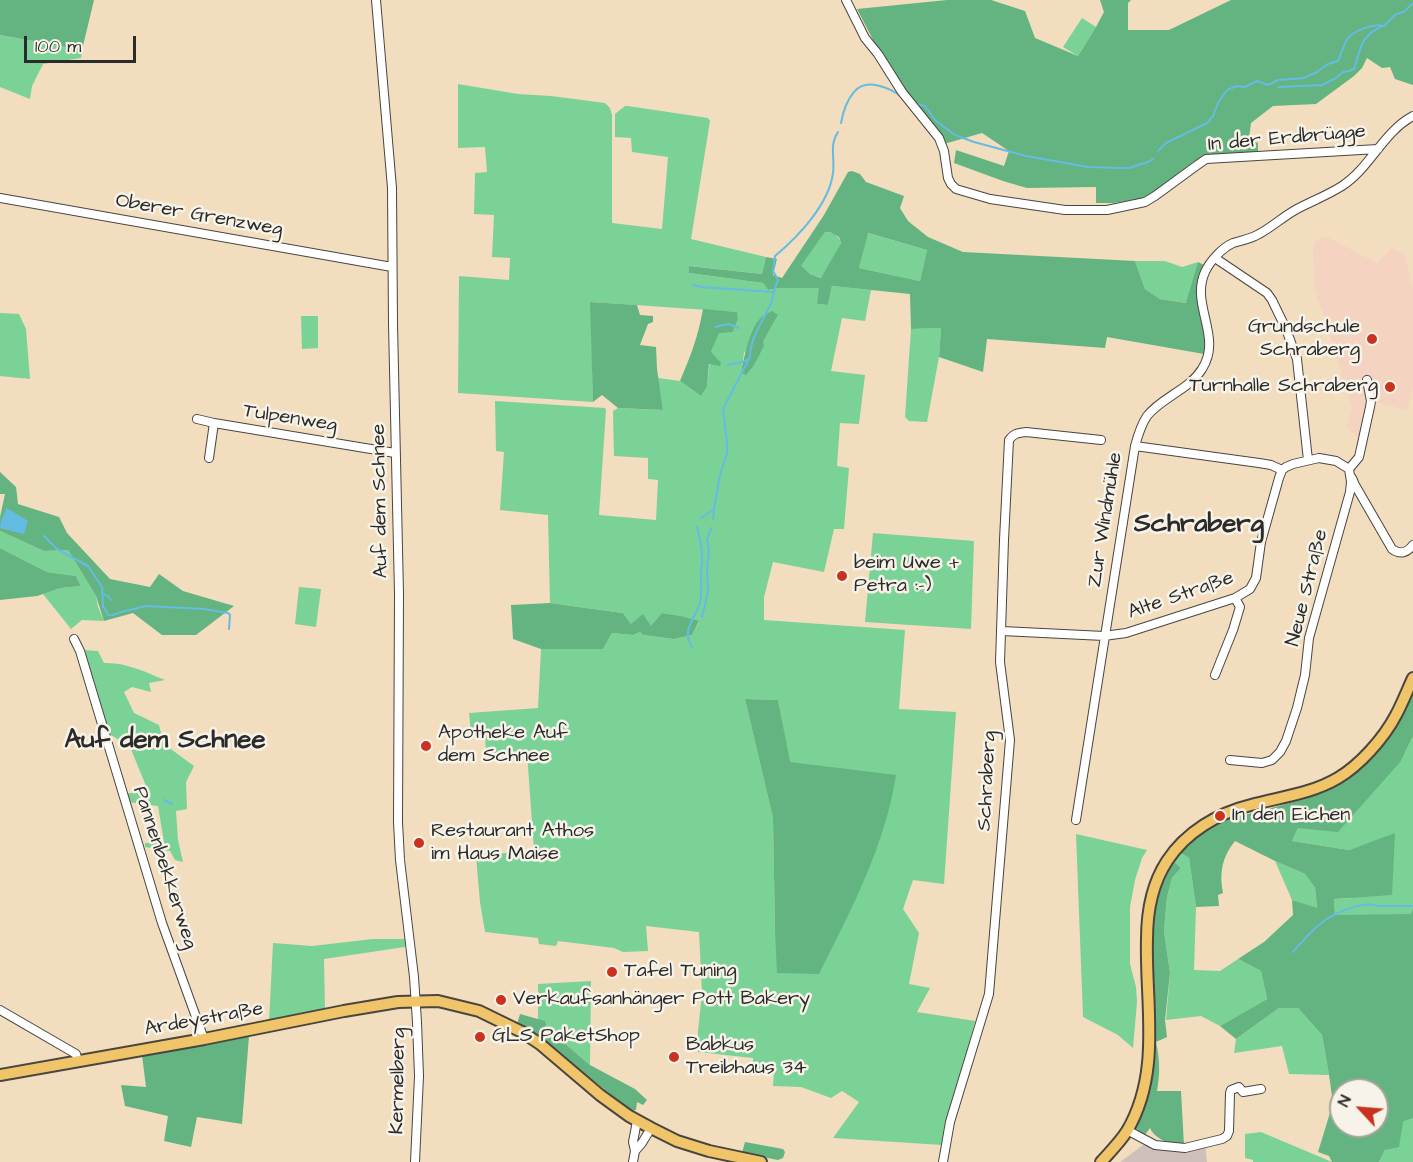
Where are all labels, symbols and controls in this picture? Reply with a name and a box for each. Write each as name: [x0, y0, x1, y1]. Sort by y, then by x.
scale bar: [27, 24, 140, 62]
text: 100 m: [35, 34, 81, 59]
street label: In der Erdbrügge: [1207, 120, 1367, 158]
street label: Oberer Grenzweg: [114, 189, 284, 243]
place label: Grundschule Schraberg: [1248, 316, 1360, 363]
marker: Grundschule Schraberg: [1365, 332, 1379, 346]
place label: Turnhalle Schraberg: [1189, 375, 1378, 399]
marker: Turnhalle Schraberg: [1383, 380, 1397, 394]
street label: Tulpenweg: [241, 400, 339, 438]
street label: Auf dem Schnee: [368, 424, 394, 578]
street label: Zur Windmühle: [1083, 451, 1129, 589]
district label: Schraberg: [1134, 510, 1264, 542]
street label: Neue Straße: [1282, 527, 1334, 649]
place label: beim Uwe + Petra :-): [854, 552, 959, 599]
street label: Alte Straße: [1125, 567, 1237, 625]
marker: beim Uwe + Petra :-): [835, 569, 849, 583]
place label: Apotheke Auf dem Schnee: [438, 722, 568, 769]
district label: Auf dem Schnee: [65, 726, 265, 758]
street label: Schraberg: [973, 730, 1003, 832]
marker: Apotheke Auf dem Schnee: [419, 739, 433, 753]
street label: Pannenbekkerweg: [126, 784, 202, 952]
place label: In den Eichen: [1232, 804, 1350, 828]
marker: In den Eichen: [1213, 809, 1227, 823]
place label: Restaurant Athos im Haus Maise: [431, 820, 594, 867]
marker: Restaurant Athos im Haus Maise: [412, 836, 426, 850]
place label: Tafel Tuning: [624, 960, 736, 984]
marker: Tafel Tuning: [605, 965, 619, 979]
place label: Verkaufsanhänger Pott Bakery: [513, 988, 810, 1012]
marker: Verkaufsanhänger Pott Bakery: [494, 993, 508, 1007]
street label: Ardeystraße: [143, 998, 265, 1042]
place label: GLS PaketShop: [492, 1025, 640, 1049]
street label: Kermelberg: [386, 1027, 412, 1135]
marker: GLS PaketShop: [473, 1030, 487, 1044]
place label: Babkus Treibhaus 34: [686, 1034, 807, 1081]
marker: Babkus Treibhaus 34: [667, 1050, 681, 1064]
north arrow: [1329, 1078, 1389, 1138]
text: N: [1333, 1092, 1357, 1110]

